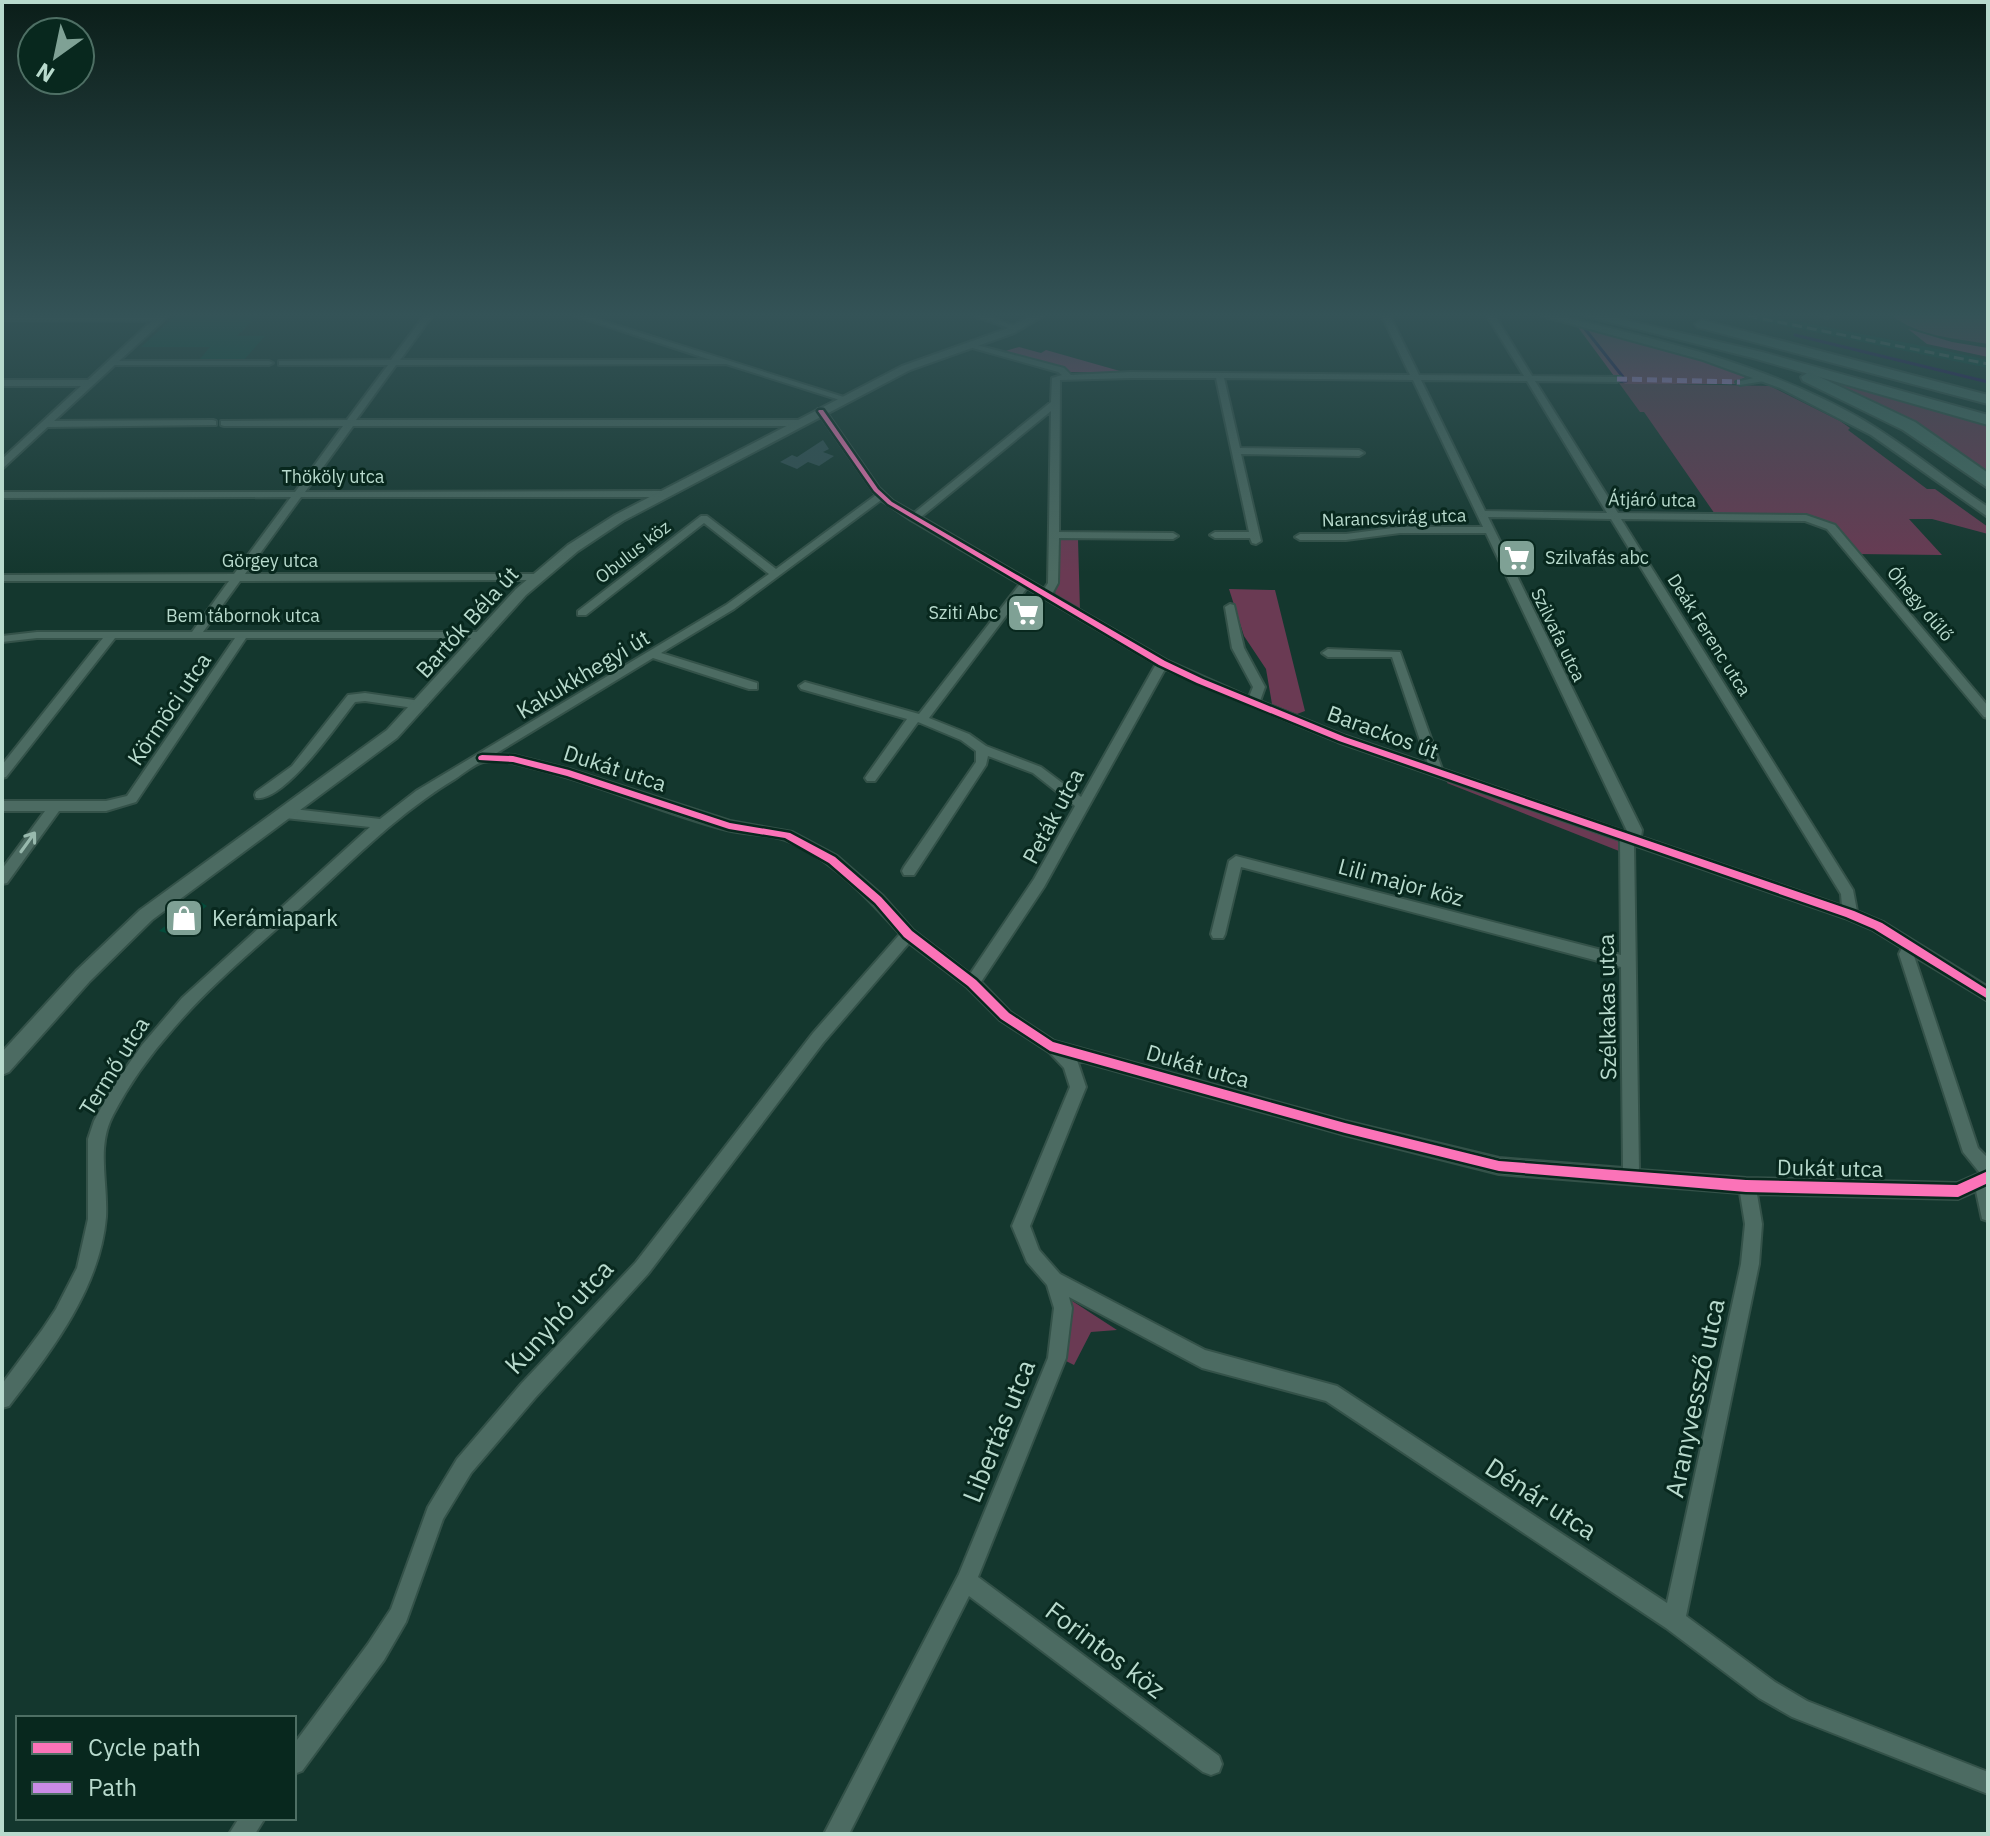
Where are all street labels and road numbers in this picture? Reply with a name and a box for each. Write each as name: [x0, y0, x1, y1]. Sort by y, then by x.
street label: Thököly utca: [282, 465, 385, 488]
street label: Átjáró utca: [1608, 487, 1697, 512]
street label: Narancsvirág utca: [1321, 503, 1467, 532]
street label: Obulus köz: [591, 515, 675, 588]
street label: Görgey utca: [222, 549, 319, 572]
street label: Bartók Béla út: [409, 560, 524, 684]
street label: Óhegy dűlő: [1882, 561, 1959, 646]
street label: Deák Ferenc utca: [1663, 569, 1756, 700]
street label: Szilvafa utca: [1526, 584, 1591, 686]
street label: Bem tábornok utca: [166, 604, 320, 627]
street label: Kakukkhegyi út: [511, 622, 655, 725]
street label: Körmöci utca: [120, 647, 217, 771]
street label: Barackos út: [1323, 698, 1443, 765]
street label: Dukát utca: [560, 737, 670, 798]
street label: Peták utca: [1015, 763, 1090, 869]
street label: Lili major köz: [1335, 851, 1467, 912]
street label: Szélkakas utca: [1591, 933, 1622, 1080]
street label: Termő utca: [72, 1011, 155, 1120]
street label: Dukát utca: [1143, 1037, 1253, 1094]
street label: Dukát utca: [1777, 1152, 1884, 1183]
street label: Kunyhó utca: [496, 1252, 620, 1381]
street label: Aranyvessző utca: [1656, 1295, 1732, 1500]
street label: Libertás utca: [954, 1354, 1042, 1507]
street label: Dénár utca: [1479, 1449, 1604, 1547]
street label: Forintos köz: [1039, 1593, 1172, 1705]

